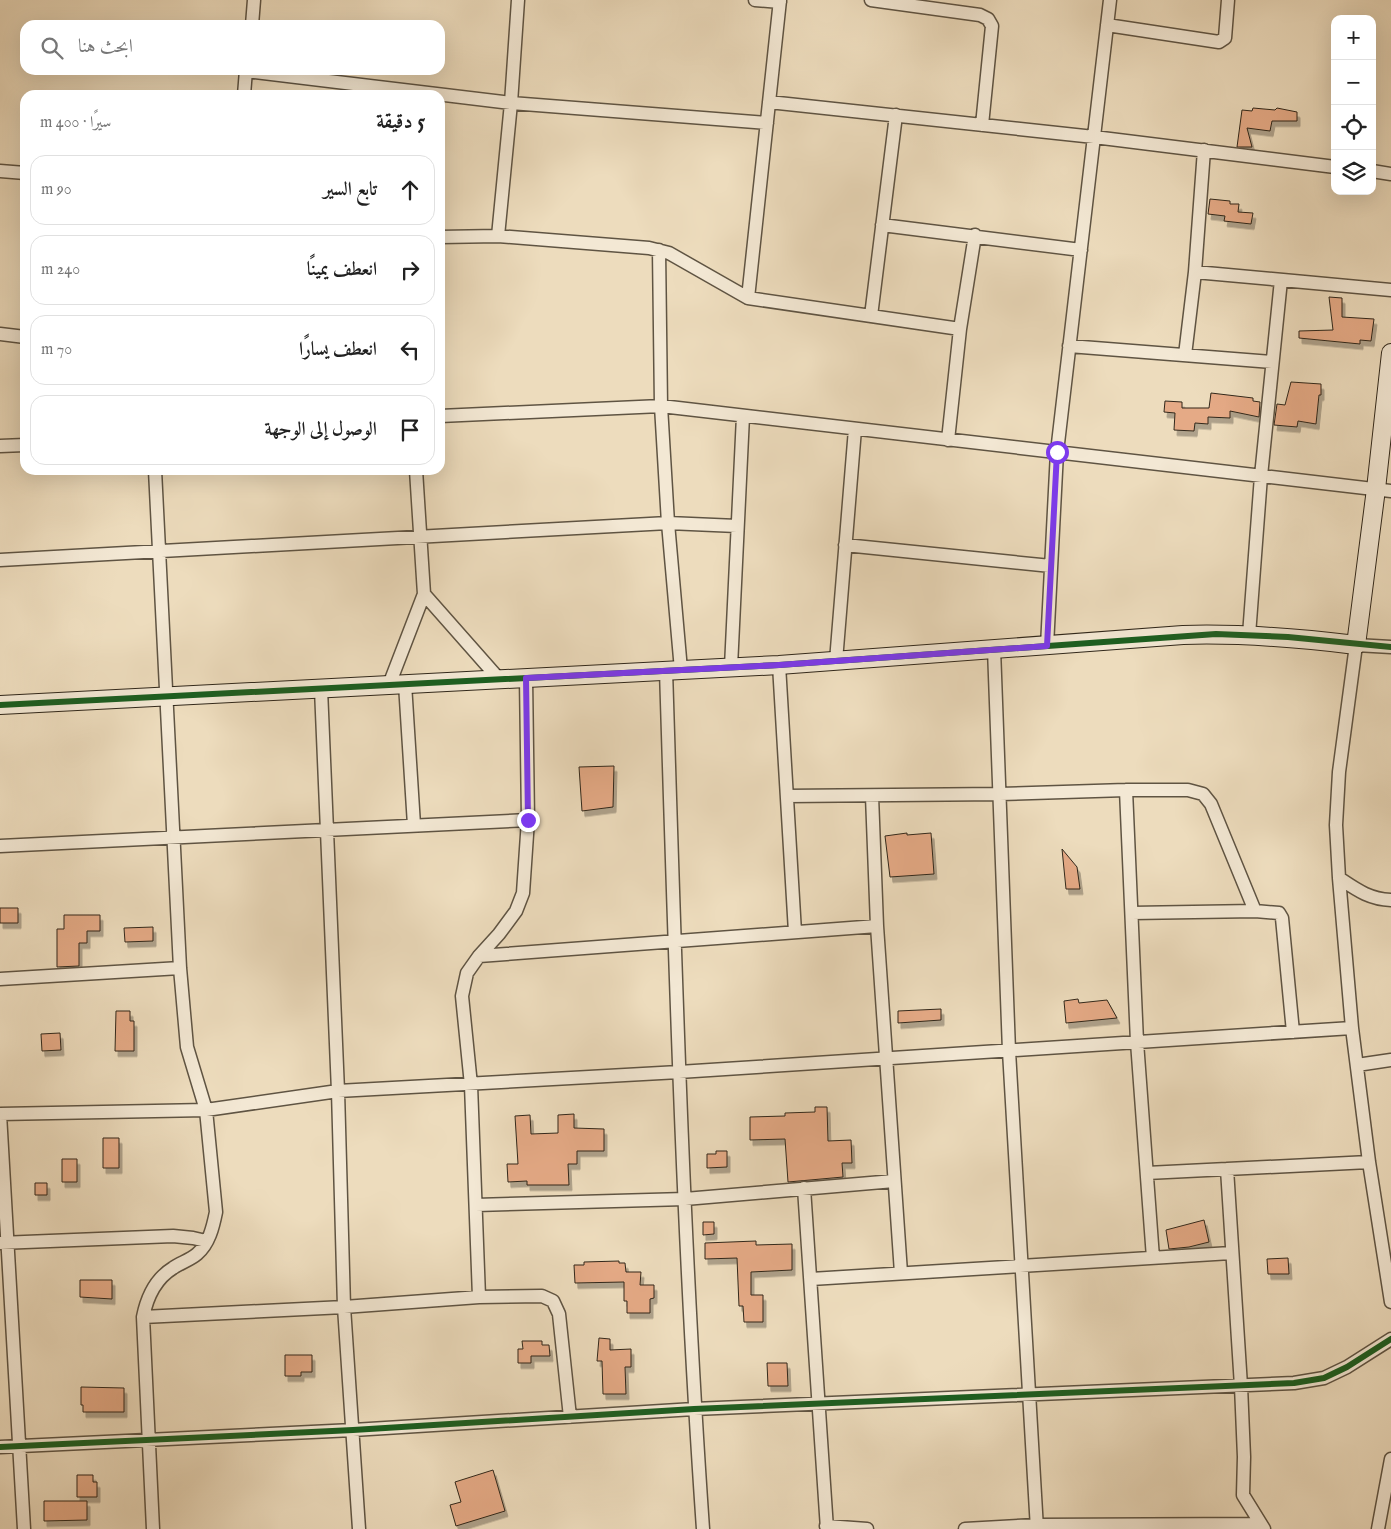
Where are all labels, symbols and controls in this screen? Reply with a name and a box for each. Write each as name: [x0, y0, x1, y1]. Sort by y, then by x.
map controls: [1331, 15, 1376, 195]
button: +: [1331, 15, 1376, 60]
search box: [20, 20, 445, 75]
icon: search: [38, 34, 66, 62]
text: ابحث هنا: [78, 35, 133, 59]
button: −: [1331, 60, 1376, 105]
button: locate: [1331, 105, 1376, 150]
text: 5 دقيقة: [376, 109, 425, 136]
text: سيرًا · 400 m: [40, 113, 111, 133]
button: layers: [1331, 150, 1376, 195]
icon: ahead: [396, 176, 424, 204]
text: تابع السير: [323, 178, 377, 202]
text: 90 m: [41, 180, 72, 200]
icon: right: [396, 256, 424, 284]
text: انعطف يمينًا: [307, 258, 377, 282]
text: 240 m: [41, 260, 80, 280]
icon: left: [396, 336, 424, 364]
text: انعطف يسارًا: [299, 338, 377, 362]
text: 70 m: [41, 340, 72, 360]
icon: arrive: [396, 416, 424, 444]
text: الوصول إلى الوجهة: [265, 418, 377, 442]
route start: [1046, 441, 1069, 464]
route end: [517, 809, 540, 832]

